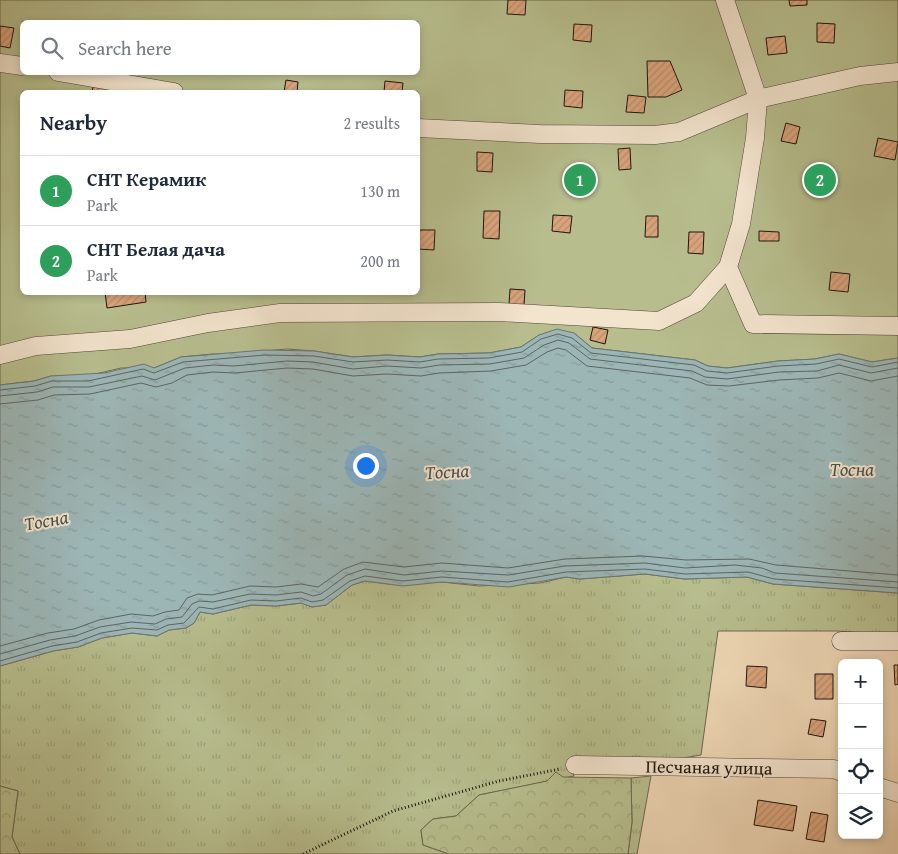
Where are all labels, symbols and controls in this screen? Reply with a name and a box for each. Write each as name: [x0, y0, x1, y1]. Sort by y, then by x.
search box: [20, 20, 420, 75]
icon: search: [38, 34, 66, 62]
text: Search here: [78, 34, 172, 62]
text: Nearby: [40, 107, 107, 138]
text: 2 results: [343, 111, 400, 135]
pin: 1: [564, 161, 596, 199]
pin: 2: [804, 161, 836, 199]
text: СНТ Керамик: [87, 165, 206, 193]
text: 1: [52, 179, 60, 203]
text: 130 m: [360, 179, 400, 203]
text: Park: [87, 193, 118, 217]
text: СНТ Белая дача: [87, 235, 225, 263]
text: 2: [52, 249, 60, 273]
text: 200 m: [360, 249, 400, 273]
text: Park: [87, 263, 118, 287]
your location: [353, 453, 379, 479]
water label: Тосна: [830, 455, 874, 483]
water label: Тосна: [424, 456, 470, 486]
water label: Тосна: [22, 502, 70, 538]
map controls: [838, 659, 883, 839]
button: +: [838, 659, 883, 704]
button: −: [838, 704, 883, 749]
button: locate: [838, 749, 883, 794]
street label: Песчаная улица: [645, 752, 773, 782]
button: layers: [838, 794, 883, 839]

